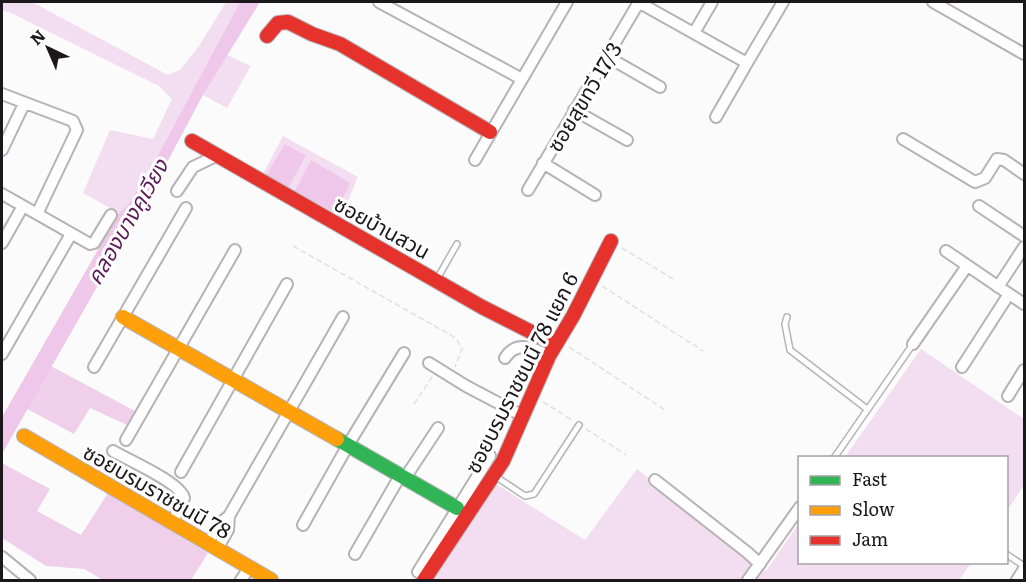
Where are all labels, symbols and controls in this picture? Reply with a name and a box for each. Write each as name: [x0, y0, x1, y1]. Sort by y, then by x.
north arrow: [18, 18, 78, 78]
text: N: [24, 23, 50, 50]
street label: ซอยสุขทวี 17/3: [538, 35, 628, 157]
water label: คลองบางคูเวียง: [77, 151, 176, 290]
street label: ซอยบ้านสวน: [329, 187, 437, 265]
street label: ซอยบรมราชชนนี 78 แยก 6: [456, 266, 584, 478]
street label: ซอยบรมราชชนนี 78: [78, 435, 238, 545]
legend: [798, 456, 1008, 564]
text: Fast: [852, 465, 888, 492]
text: Slow: [852, 495, 895, 522]
text: Jam: [852, 525, 888, 552]

